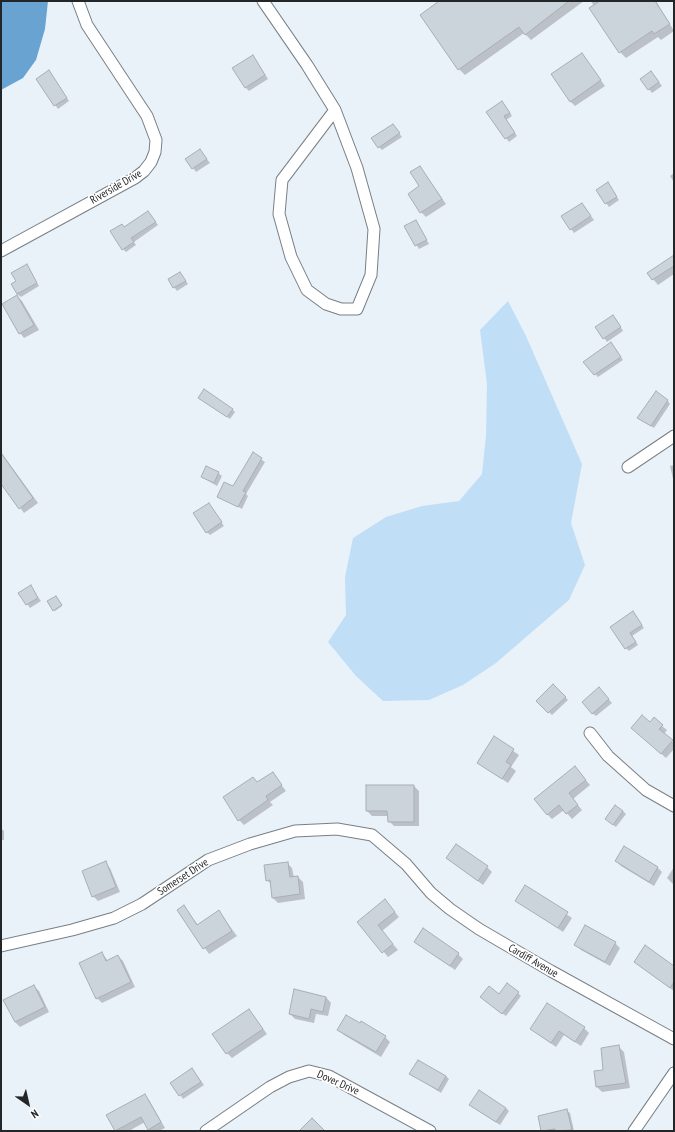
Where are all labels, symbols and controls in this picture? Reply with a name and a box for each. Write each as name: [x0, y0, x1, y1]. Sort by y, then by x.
street label: Riverside Drive: [88, 167, 144, 207]
street label: Somerset Drive: [155, 856, 211, 898]
street label: Cardiff Avenue: [506, 941, 560, 981]
street label: Dover Drive: [315, 1068, 361, 1098]
north arrow: [8, 1084, 48, 1124]
text: N: [28, 1106, 41, 1121]

